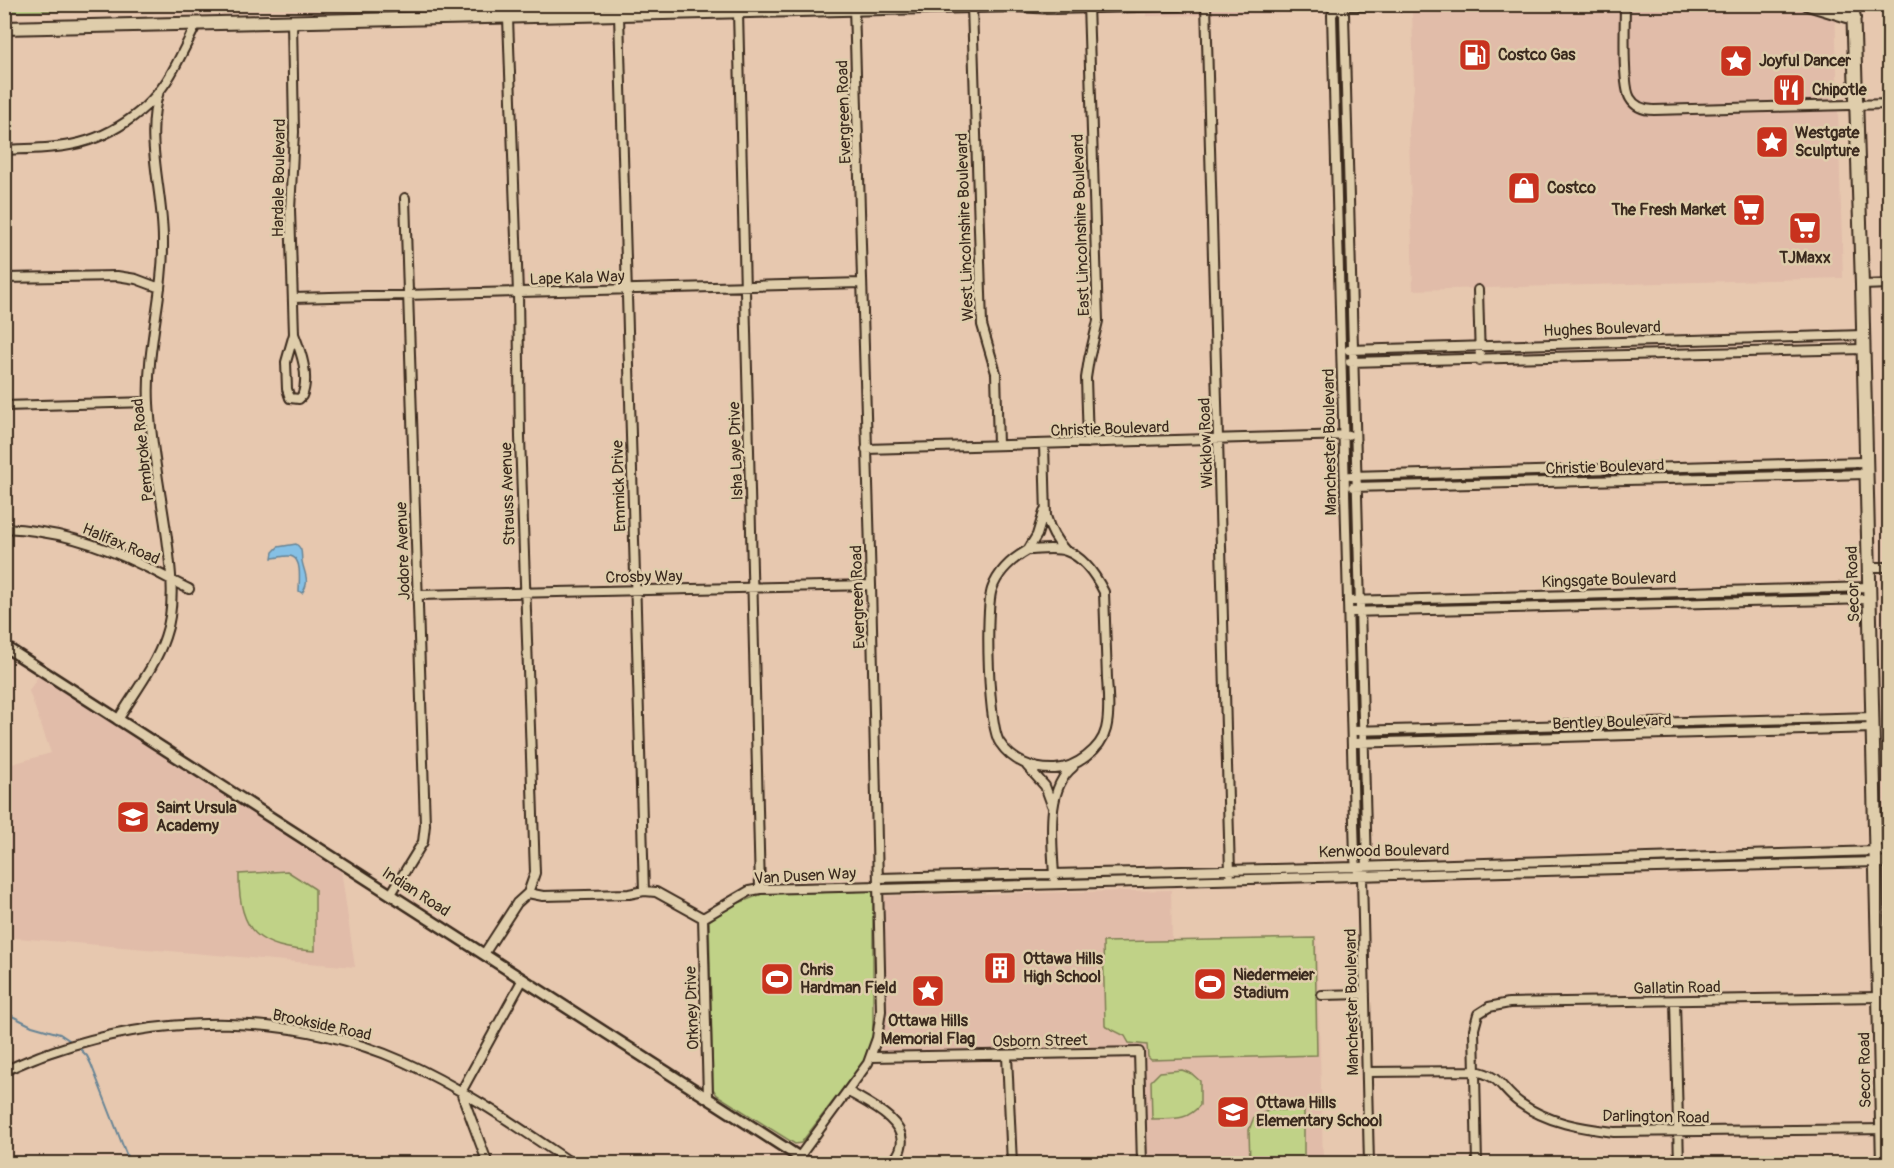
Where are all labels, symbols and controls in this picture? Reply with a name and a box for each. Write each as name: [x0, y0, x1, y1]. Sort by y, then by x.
fuel station icon: Costco Gas: [1457, 37, 1493, 73]
place icon: Joyful Dancer: [1718, 43, 1754, 79]
place label: Costco Gas: [1498, 45, 1576, 65]
place label: Joyful Dancer: [1759, 51, 1851, 71]
street label: Evergreen Road: [832, 60, 856, 164]
restaurant icon: Chipotle: [1771, 72, 1807, 108]
place label: Chipotle: [1812, 80, 1868, 100]
street label: Hardale Boulevard: [268, 118, 290, 238]
place label: Westgate Sculpture: [1795, 123, 1861, 161]
place icon: Westgate Sculpture: [1754, 124, 1790, 160]
street label: West Lincolnshire Boulevard: [952, 133, 978, 321]
street label: East Lincolnshire Boulevard: [1068, 133, 1094, 317]
shop icon: Costco: [1506, 170, 1542, 206]
place label: Costco: [1547, 178, 1596, 198]
supermarket icon: The Fresh Market: [1731, 192, 1767, 228]
place label: The Fresh Market: [1611, 200, 1727, 220]
supermarket icon: TJMaxx: [1787, 210, 1823, 246]
place label: TJMaxx: [1778, 248, 1831, 268]
street label: Lape Kala Way: [529, 266, 625, 290]
street label: Hughes Boulevard: [1543, 317, 1661, 341]
street label: Manchester Boulevard: [1319, 368, 1341, 516]
street label: Pembroke Road: [128, 397, 158, 503]
street label: Wicklow Road: [1194, 397, 1218, 489]
street label: Isha Laye Drive: [724, 401, 748, 501]
street label: Christie Boulevard: [1050, 417, 1170, 441]
street label: Emmick Drive: [607, 440, 631, 532]
street label: Strauss Avenue: [496, 442, 520, 546]
street label: Christie Boulevard: [1545, 455, 1665, 479]
street label: Jodore Avenue: [391, 501, 415, 600]
street label: Halifax Road: [79, 519, 163, 569]
street label: Evergreen Road: [846, 545, 870, 649]
street label: Secor Road: [1842, 546, 1864, 622]
street label: Crosby Way: [605, 566, 683, 588]
street label: Kingsgate Boulevard: [1541, 568, 1677, 592]
street label: Bentley Boulevard: [1552, 710, 1672, 734]
place label: Saint Ursula Academy: [156, 798, 237, 836]
school or university icon: Saint Ursula Academy: [115, 799, 151, 835]
street label: Kenwood Boulevard: [1318, 840, 1450, 862]
street label: Indian Road: [378, 863, 454, 921]
street label: Van Dusen Way: [754, 863, 857, 889]
street label: Manchester Boulevard: [1341, 928, 1363, 1076]
place label: Ottawa Hills High School: [1023, 949, 1104, 987]
building icon: Ottawa Hills High School: [982, 950, 1018, 986]
place label: Chris Hardman Field: [800, 960, 897, 998]
sports icon: Chris Hardman Field: [759, 961, 795, 997]
place label: Niedermeier Stadium: [1233, 965, 1315, 1003]
street label: Orkney Drive: [681, 966, 703, 1050]
sports icon: Niedermeier Stadium: [1192, 966, 1228, 1002]
place icon: Ottawa Hills Memorial Flag: [910, 973, 946, 1009]
street label: Gallatin Road: [1633, 977, 1721, 999]
street label: Brookside Road: [271, 1005, 373, 1045]
place label: Ottawa Hills Memorial Flag: [881, 1011, 975, 1049]
street label: Osborn Street: [992, 1030, 1088, 1052]
street label: Secor Road: [1854, 1032, 1876, 1108]
place label: Ottawa Hills Elementary School: [1256, 1093, 1383, 1131]
school or university icon: Ottawa Hills Elementary School: [1215, 1094, 1251, 1130]
street label: Darlington Road: [1602, 1106, 1710, 1128]

